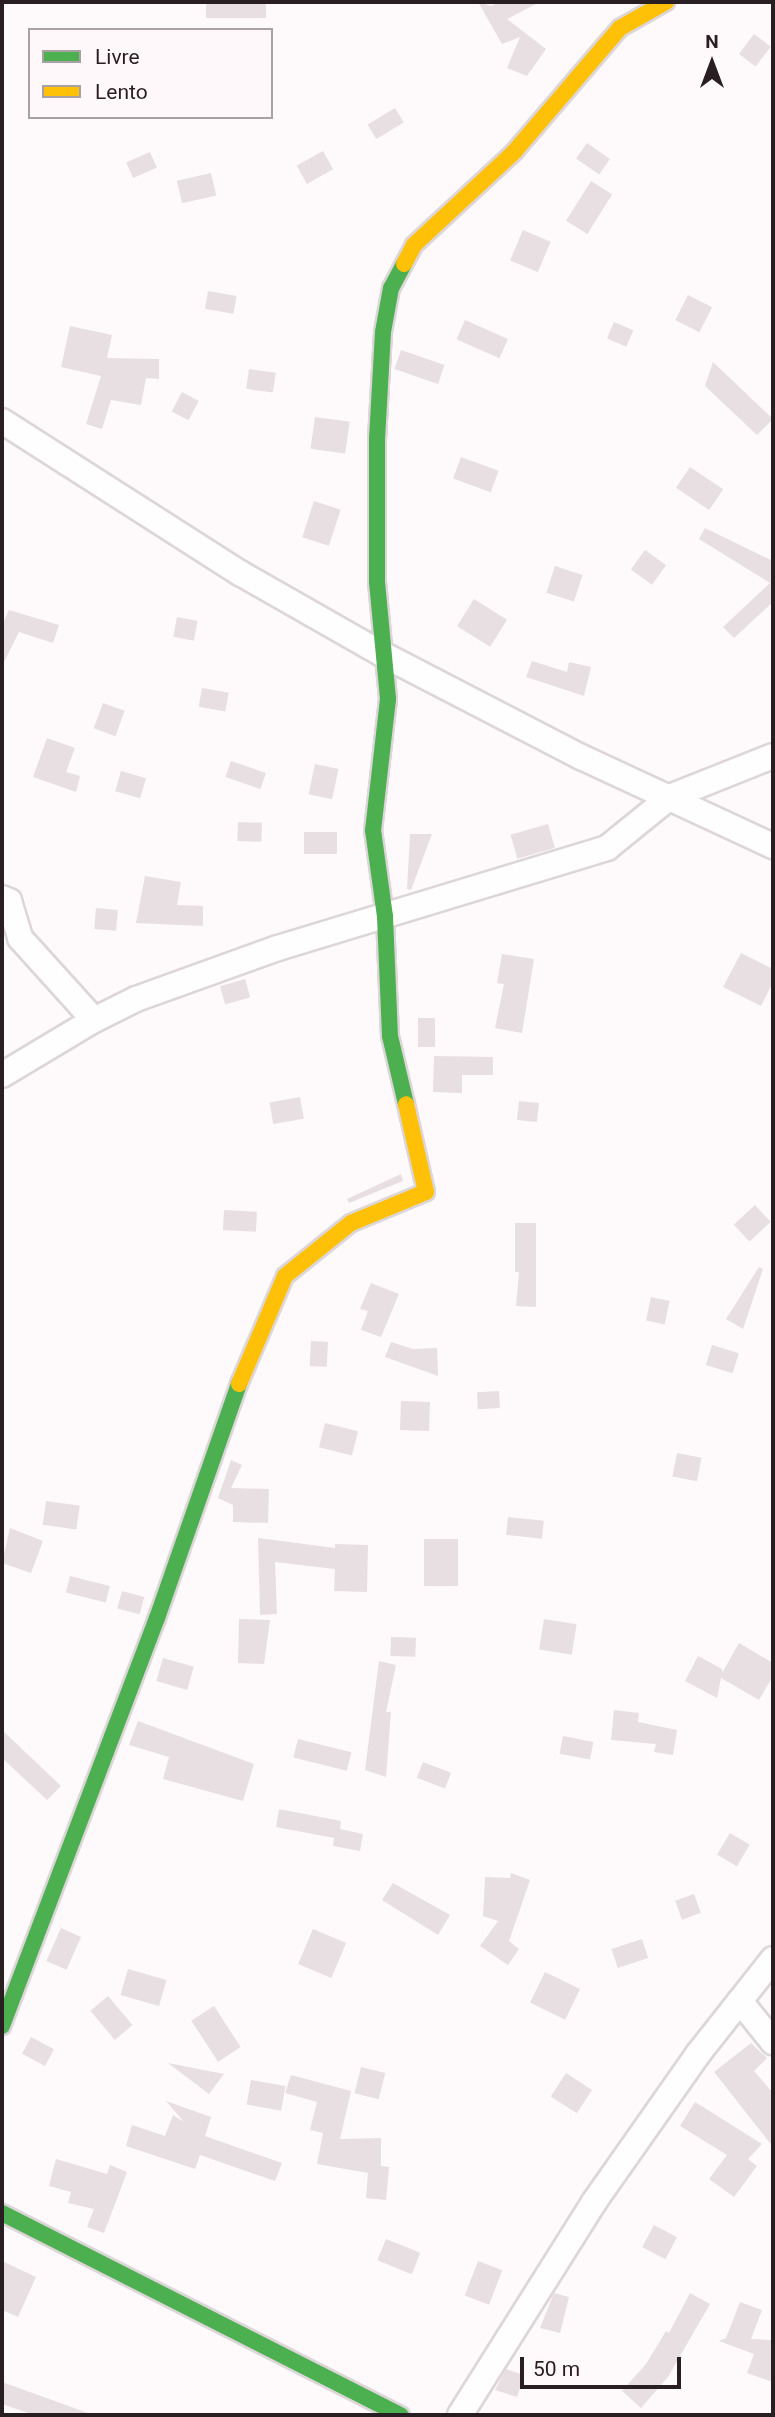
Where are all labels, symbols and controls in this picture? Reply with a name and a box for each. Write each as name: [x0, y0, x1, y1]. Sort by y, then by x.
legend: [28, 28, 273, 119]
north arrow: [677, 28, 747, 98]
text: N: [705, 30, 719, 53]
text: Livre: [95, 45, 140, 69]
text: Lento: [95, 80, 148, 104]
scale bar: [523, 2344, 684, 2388]
text: 50 m: [533, 2357, 580, 2381]

